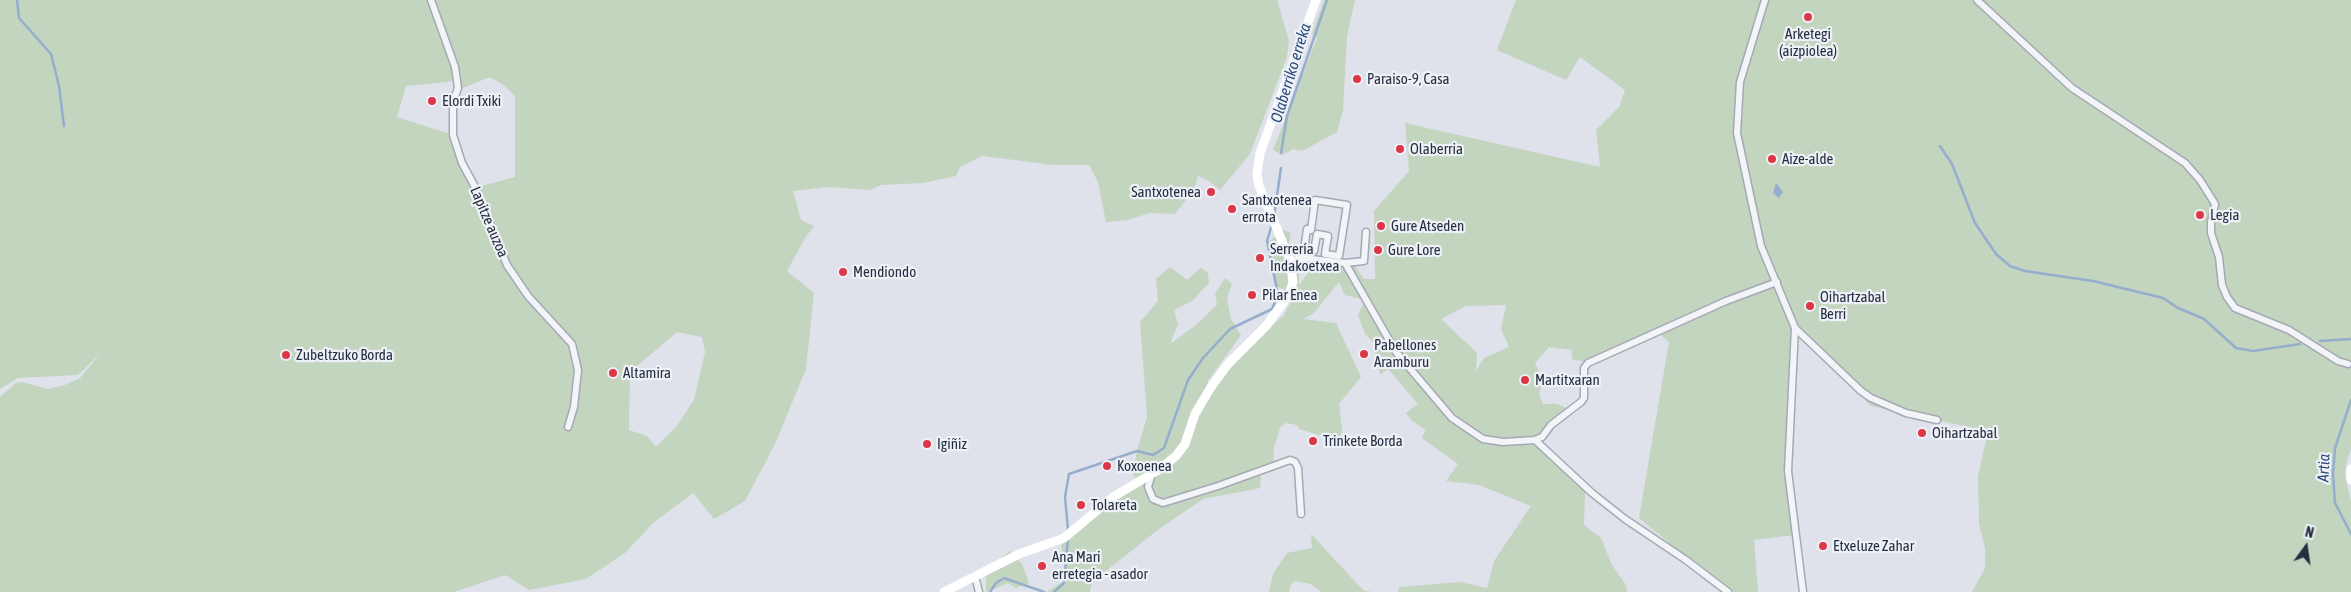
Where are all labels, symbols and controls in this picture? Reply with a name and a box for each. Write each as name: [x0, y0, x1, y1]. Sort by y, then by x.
marker: Arketegi (aizpiolea): [1802, 11, 1814, 23]
water label: Olaberriko erreka: [1267, 21, 1315, 125]
place label: Arketegi (aizpiolea): [1779, 25, 1837, 60]
place label: Paraiso-9, Casa: [1367, 70, 1449, 88]
marker: Paraiso-9, Casa: [1351, 73, 1363, 85]
place label: Elordi Txiki: [442, 92, 501, 110]
marker: Elordi Txiki: [426, 95, 438, 107]
place label: Olaberria: [1410, 140, 1463, 158]
marker: Olaberria: [1394, 143, 1406, 155]
place label: Aize-alde: [1782, 150, 1833, 168]
marker: Aize-alde: [1766, 153, 1778, 165]
place label: Santxotenea: [1131, 183, 1201, 201]
street label: Lapitze auzoa: [466, 184, 512, 260]
marker: Santxotenea: [1205, 186, 1217, 198]
place label: Santxotenea errota: [1242, 191, 1312, 226]
marker: Santxotenea errota: [1226, 203, 1238, 215]
place label: Legia: [2210, 206, 2239, 224]
marker: Legia: [2194, 209, 2206, 221]
place label: Gure Atseden: [1391, 217, 1464, 235]
marker: Gure Atseden: [1375, 220, 1387, 232]
place label: Serrería Indakoetxea: [1270, 240, 1339, 275]
place label: Gure Lore: [1388, 241, 1441, 259]
marker: Gure Lore: [1372, 244, 1384, 256]
marker: Serrería Indakoetxea: [1254, 252, 1266, 264]
place label: Mendiondo: [853, 263, 916, 281]
marker: Mendiondo: [837, 266, 849, 278]
place label: Pilar Enea: [1262, 286, 1317, 304]
place label: Oihartzabal Berri: [1820, 288, 1885, 323]
marker: Pilar Enea: [1246, 289, 1258, 301]
marker: Oihartzabal Berri: [1804, 300, 1816, 312]
place label: Pabellones Aramburu: [1374, 336, 1436, 371]
place label: Zubeltzuko Borda: [296, 346, 393, 364]
marker: Pabellones Aramburu: [1358, 348, 1370, 360]
marker: Zubeltzuko Borda: [280, 349, 292, 361]
place label: Altamira: [623, 364, 671, 382]
marker: Altamira: [607, 367, 619, 379]
place label: Martitxaran: [1535, 371, 1600, 389]
marker: Martitxaran: [1519, 374, 1531, 386]
place label: Oihartzabal: [1932, 424, 1997, 442]
marker: Oihartzabal: [1916, 427, 1928, 439]
place label: Trinkete Borda: [1323, 432, 1403, 450]
place label: Igiñiz: [937, 435, 967, 453]
marker: Trinkete Borda: [1307, 435, 1319, 447]
marker: Igiñiz: [921, 438, 933, 450]
water label: Artia: [2314, 454, 2334, 482]
place label: Koxoenea: [1117, 457, 1172, 475]
marker: Koxoenea: [1101, 460, 1113, 472]
place label: Tolareta: [1091, 496, 1137, 514]
marker: Tolareta: [1075, 499, 1087, 511]
north arrow: [2281, 522, 2331, 572]
text: N: [2304, 524, 2316, 541]
place label: Etxeluze Zahar: [1833, 537, 1914, 555]
marker: Etxeluze Zahar: [1817, 540, 1829, 552]
place label: Ana Mari erretegia - asador: [1052, 548, 1148, 583]
marker: Ana Mari erretegia - asador: [1036, 560, 1048, 572]

